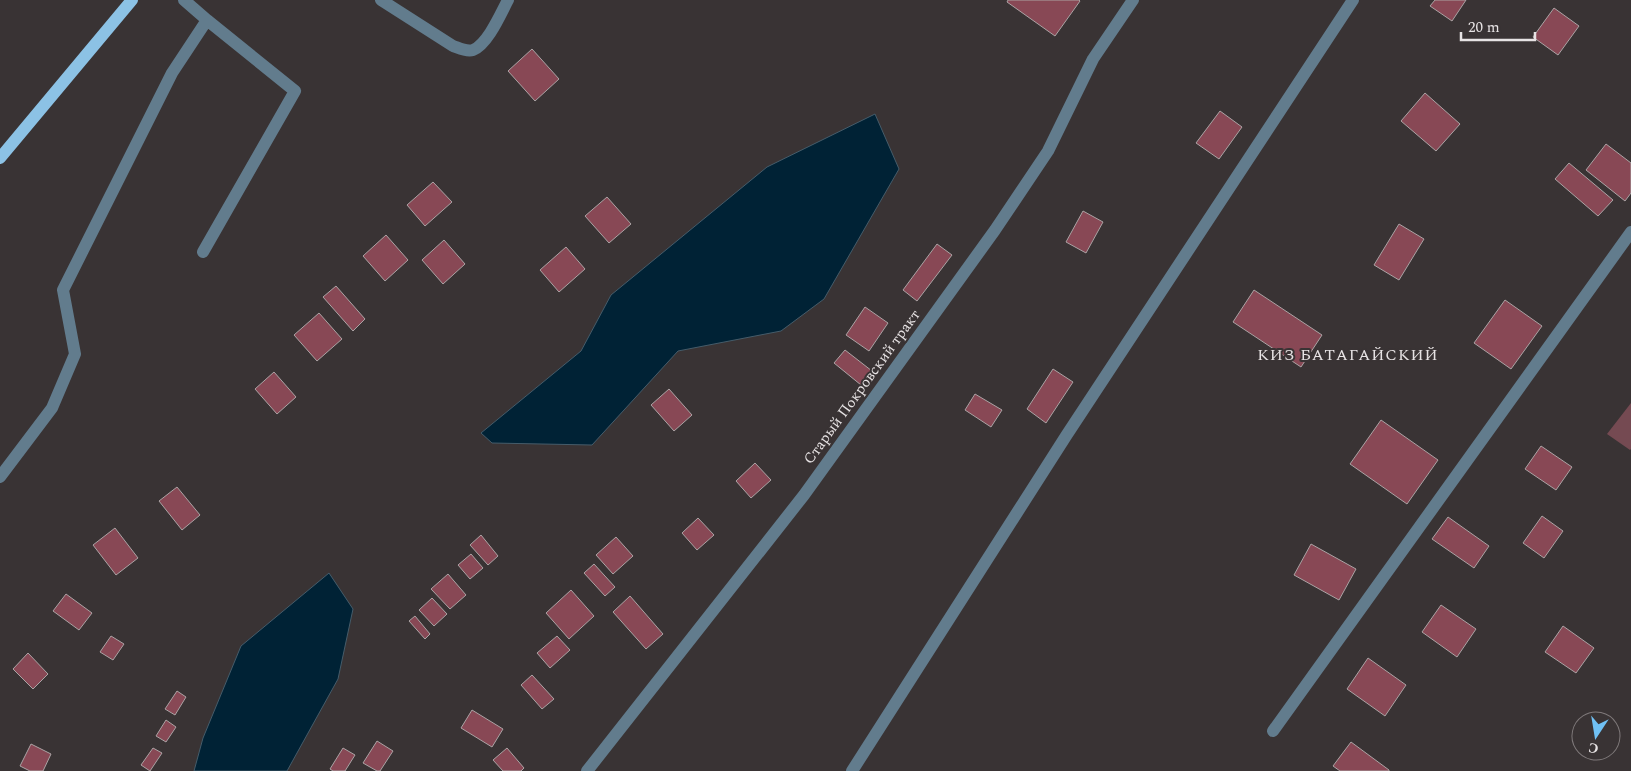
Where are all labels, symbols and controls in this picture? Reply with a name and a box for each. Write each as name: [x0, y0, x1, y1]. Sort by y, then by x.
scale bar: [1461, 10, 1535, 42]
text: 20 m: [1468, 16, 1500, 39]
street label: Старый Покровский тракт: [798, 305, 926, 469]
district label: КИЗ БАТАГАЙСКИЙ: [1257, 343, 1439, 367]
north arrow: [1571, 711, 1621, 761]
text: С: [1586, 737, 1600, 760]

